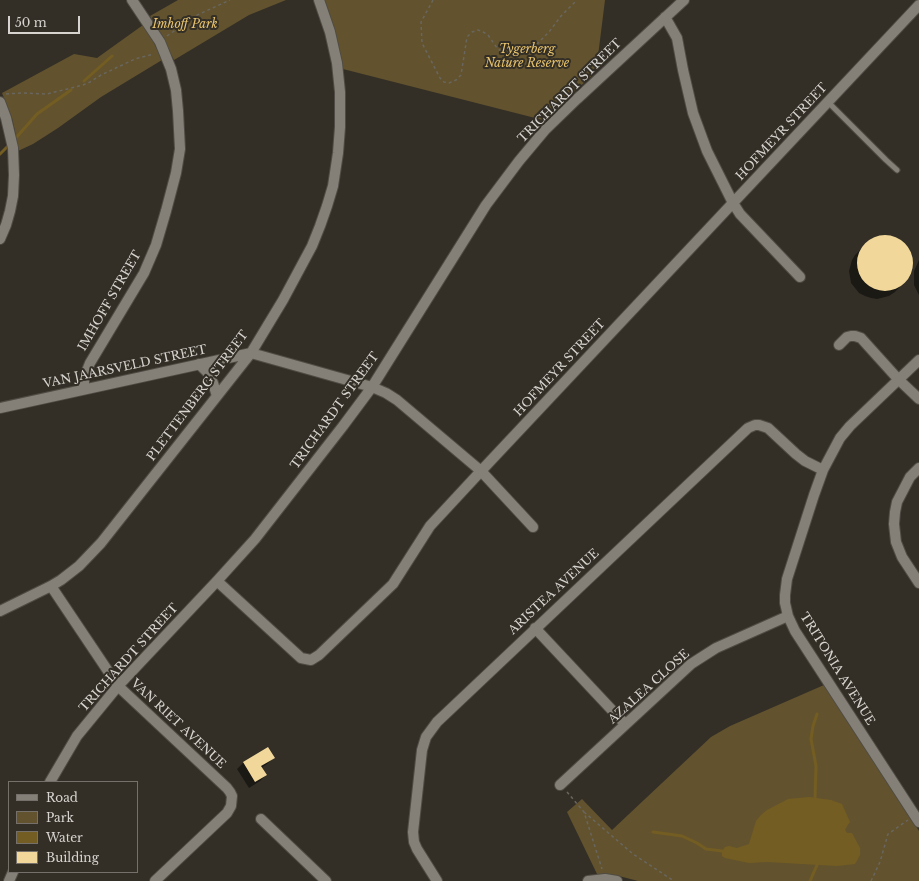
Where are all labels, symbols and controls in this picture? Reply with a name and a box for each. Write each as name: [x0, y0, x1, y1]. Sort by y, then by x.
scale bar: [10, 8, 82, 34]
text: 50 m: [15, 15, 47, 30]
park label: Imhoff Park: [152, 18, 218, 32]
street label: TRICHARDT STREET: [515, 36, 625, 146]
park label: Tygerberg Nature Reserve: [485, 43, 569, 71]
street label: HOFMEYR STREET: [733, 80, 831, 184]
street label: IMHOFF STREET: [75, 248, 145, 354]
street label: HOFMEYR STREET: [511, 316, 609, 420]
street label: PLETTENBERG STREET: [144, 328, 252, 464]
street label: VAN JAARSVELD STREET: [42, 343, 208, 391]
street label: TRICHARDT STREET: [288, 350, 382, 472]
street label: ARISTEA AVENUE: [506, 546, 602, 638]
street label: TRICHARDT STREET: [77, 601, 181, 715]
street label: TRITONIA AVENUE: [797, 610, 877, 728]
street label: AZALEA CLOSE: [606, 647, 692, 727]
street label: VAN RIET AVENUE: [128, 676, 228, 772]
legend: [8, 781, 138, 873]
text: Road: [46, 790, 78, 805]
text: Park: [46, 810, 74, 825]
text: Water: [46, 830, 83, 845]
text: Building: [46, 850, 99, 865]

